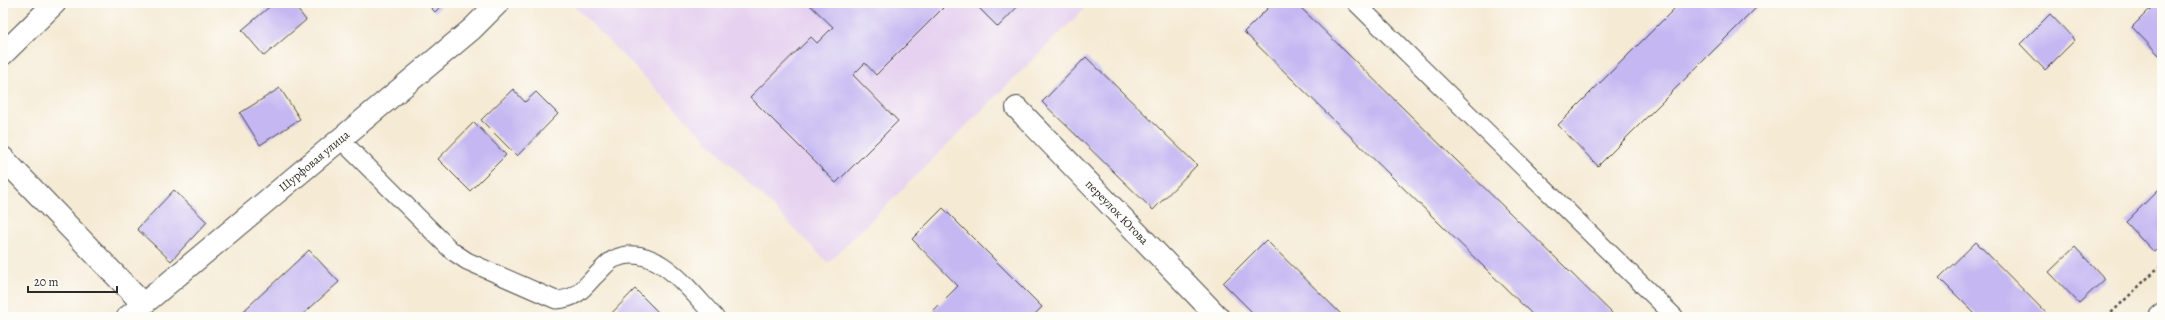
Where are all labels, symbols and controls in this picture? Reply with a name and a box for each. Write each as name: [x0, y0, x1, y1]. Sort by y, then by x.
street label: Шурфовая улица: [275, 126, 353, 195]
street label: переулок Югова: [1082, 176, 1152, 248]
scale bar: [28, 268, 117, 294]
text: 20 m: [34, 274, 58, 290]

